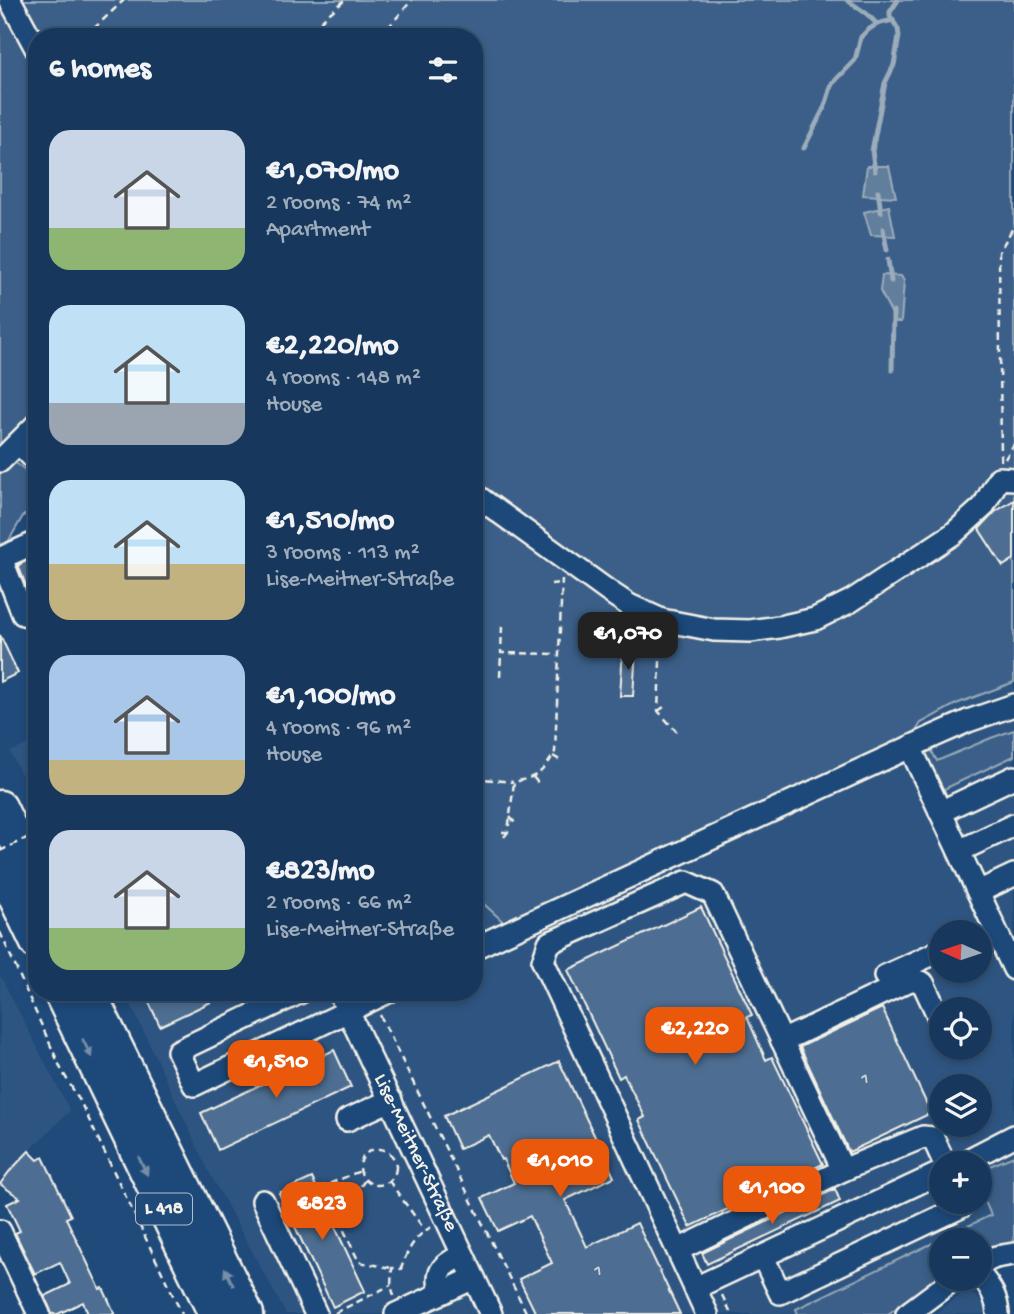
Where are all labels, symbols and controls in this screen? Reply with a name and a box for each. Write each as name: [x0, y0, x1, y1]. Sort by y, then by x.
icon: filters: [424, 51, 462, 89]
text: 6 homes: [49, 53, 151, 88]
text: €1,070/mo: [266, 155, 399, 190]
icon: home: [105, 158, 189, 242]
text: 2 rooms · 74 m²: [266, 190, 411, 217]
text: Apartment: [266, 217, 370, 244]
text: €2,220/mo: [266, 330, 399, 365]
icon: home: [105, 333, 189, 417]
text: 4 rooms · 148 m²: [266, 365, 421, 392]
text: House: [266, 392, 322, 419]
text: €1,510/mo: [266, 505, 394, 540]
icon: home: [105, 508, 189, 592]
text: 3 rooms · 113 m²: [266, 540, 420, 567]
text: Lise-Meitner-Straße: [266, 567, 454, 594]
pin: €1,070: [571, 612, 685, 672]
text: €1,070: [594, 621, 662, 648]
text: €1,100/mo: [266, 680, 396, 715]
icon: home: [105, 683, 189, 767]
text: 4 rooms · 96 m²: [266, 715, 411, 742]
text: House: [266, 742, 322, 769]
text: €823/mo: [266, 855, 375, 890]
icon: home: [105, 858, 189, 942]
text: 2 rooms · 66 m²: [266, 890, 412, 917]
text: Lise-Meitner-Straße: [266, 917, 454, 944]
north arrow: [929, 920, 992, 984]
map controls: [929, 920, 992, 1291]
button: locate: [929, 997, 992, 1060]
pin: €2,220: [638, 1007, 752, 1067]
text: €2,220: [661, 1016, 729, 1043]
one-way arrow: [81, 1038, 93, 1058]
pin: €1,510: [219, 1040, 333, 1100]
text: €1,510: [244, 1049, 308, 1076]
house number: 1: [860, 1069, 869, 1090]
street label: Lise-Meitner-Straße: [367, 1070, 463, 1237]
button: layers: [929, 1074, 992, 1137]
pin: €1,010: [503, 1140, 617, 1199]
text: €1,010: [527, 1148, 593, 1175]
button: +: [929, 1151, 992, 1214]
one-way arrow: [138, 1156, 149, 1176]
pin: €1,100: [715, 1166, 829, 1226]
text: €1,100: [739, 1175, 805, 1202]
pin: €823: [281, 1182, 363, 1242]
text: €823: [297, 1191, 347, 1218]
road number: L 418: [136, 1194, 192, 1224]
button: −: [929, 1228, 992, 1291]
house number: 1: [593, 1261, 602, 1282]
one-way arrow: [223, 1267, 235, 1287]

